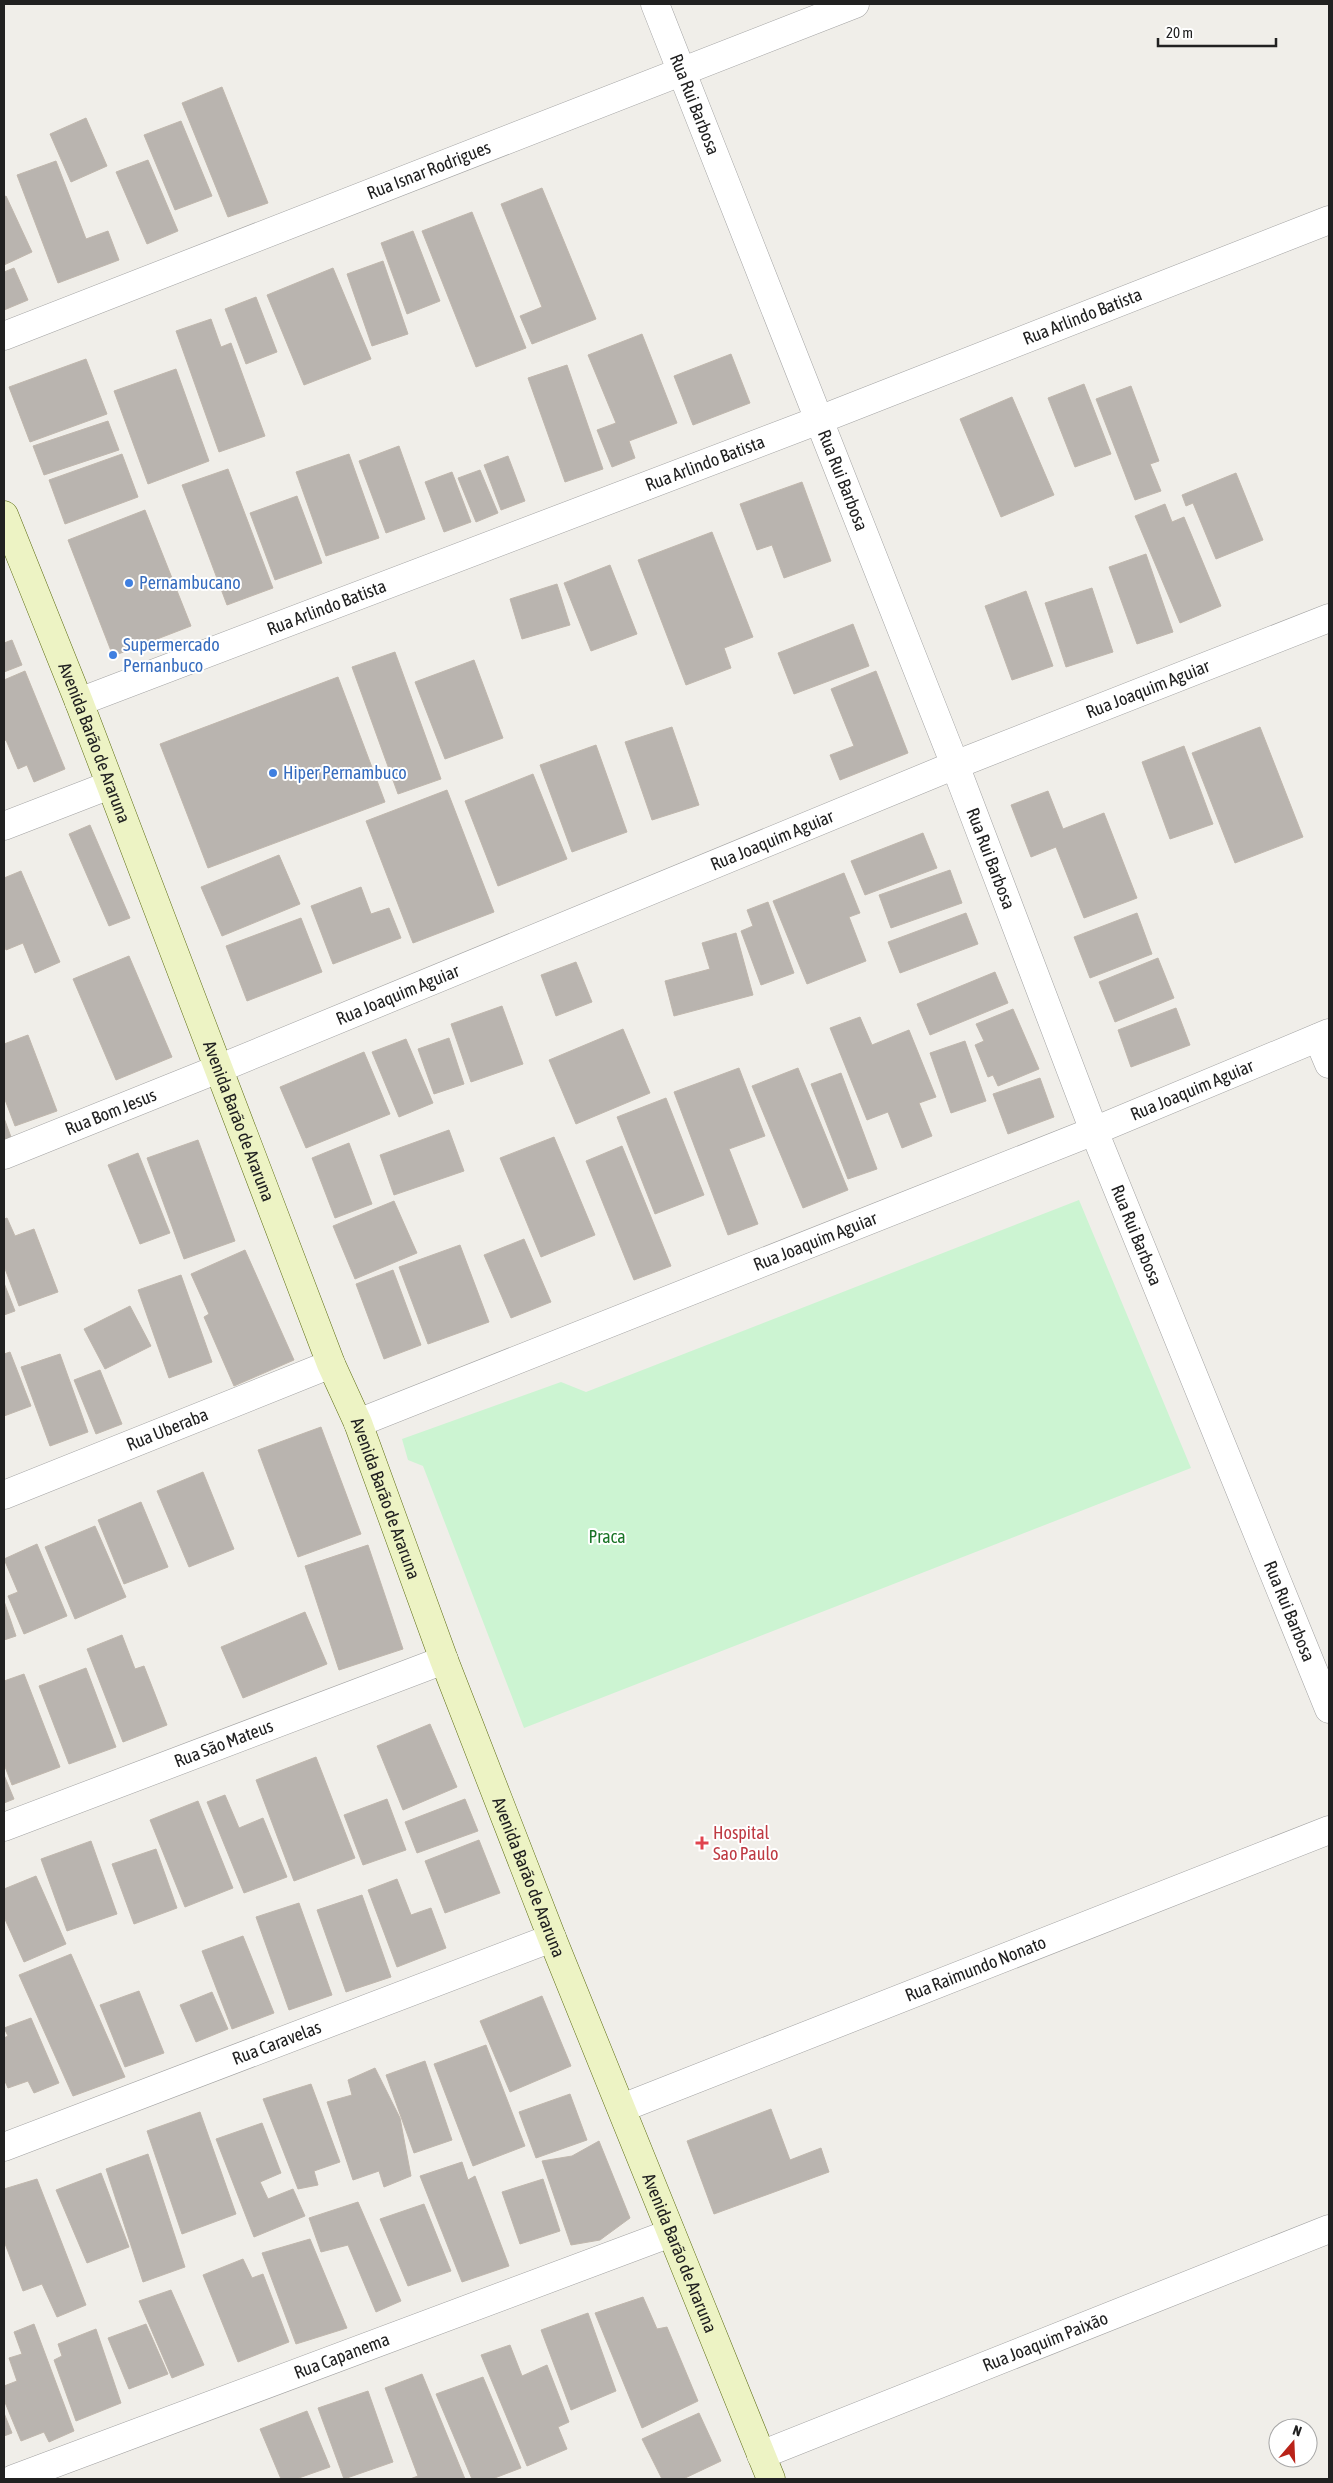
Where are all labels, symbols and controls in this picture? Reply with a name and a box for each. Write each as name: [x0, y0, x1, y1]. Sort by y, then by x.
scale bar: [1158, 15, 1276, 47]
text: 20 m: [1166, 24, 1193, 41]
street label: Rua Rui Barbosa: [666, 51, 724, 158]
street label: Rua Isnar Rodrigues: [364, 136, 493, 203]
street label: Rua Arlindo Batista: [1020, 283, 1145, 349]
street label: Rua Rui Barbosa: [814, 427, 873, 534]
street label: Rua Arlindo Batista: [642, 431, 768, 495]
place label: Pernambucano: [139, 572, 241, 593]
street label: Rua Arlindo Batista: [264, 575, 389, 639]
marker: Pernambucano: [123, 577, 135, 589]
place label: Supermercado Pernanbuco: [123, 634, 220, 676]
marker: Supermercado Pernanbuco: [107, 649, 119, 661]
street label: Rua Joaquim Aguiar: [1083, 655, 1213, 723]
street label: Avenida Barão de Araruna: [54, 659, 135, 826]
place label: Hiper Pernambuco: [283, 762, 407, 783]
marker: Hiper Pernambuco: [267, 767, 279, 779]
street label: Rua Joaquim Aguiar: [707, 805, 837, 875]
street label: Rua Rui Barbosa: [962, 805, 1020, 912]
street label: Rua Joaquim Aguiar: [333, 959, 463, 1029]
street label: Avenida Barão de Araruna: [199, 1038, 279, 1204]
street label: Rua Joaquim Aguiar: [1127, 1054, 1257, 1125]
street label: Rua Bom Jesus: [62, 1084, 159, 1139]
street label: Rua Rui Barbosa: [1107, 1182, 1167, 1288]
street label: Rua Joaquim Aguiar: [750, 1207, 881, 1275]
street label: Rua Uberaba: [123, 1403, 211, 1455]
street label: Avenida Barão de Araruna: [347, 1414, 425, 1582]
park label: Praca: [588, 1526, 626, 1547]
street label: Rua Rui Barbosa: [1260, 1558, 1320, 1665]
street label: Rua São Mateus: [171, 1715, 276, 1771]
street label: Avenida Barão de Araruna: [488, 1794, 570, 1960]
place label: Hospital Sao Paulo: [713, 1822, 778, 1864]
marker: Hospital Sao Paulo: [695, 1836, 709, 1850]
street label: Rua Raimundo Nonato: [902, 1931, 1049, 2006]
street label: Rua Caravelas: [229, 2016, 324, 2069]
street label: Avenida Barão de Araruna: [638, 2170, 722, 2336]
street label: Rua Joaquim Paixão: [979, 2307, 1111, 2376]
street label: Rua Capanema: [291, 2328, 392, 2383]
north arrow: [1268, 2418, 1318, 2468]
text: N: [1291, 2422, 1304, 2440]

